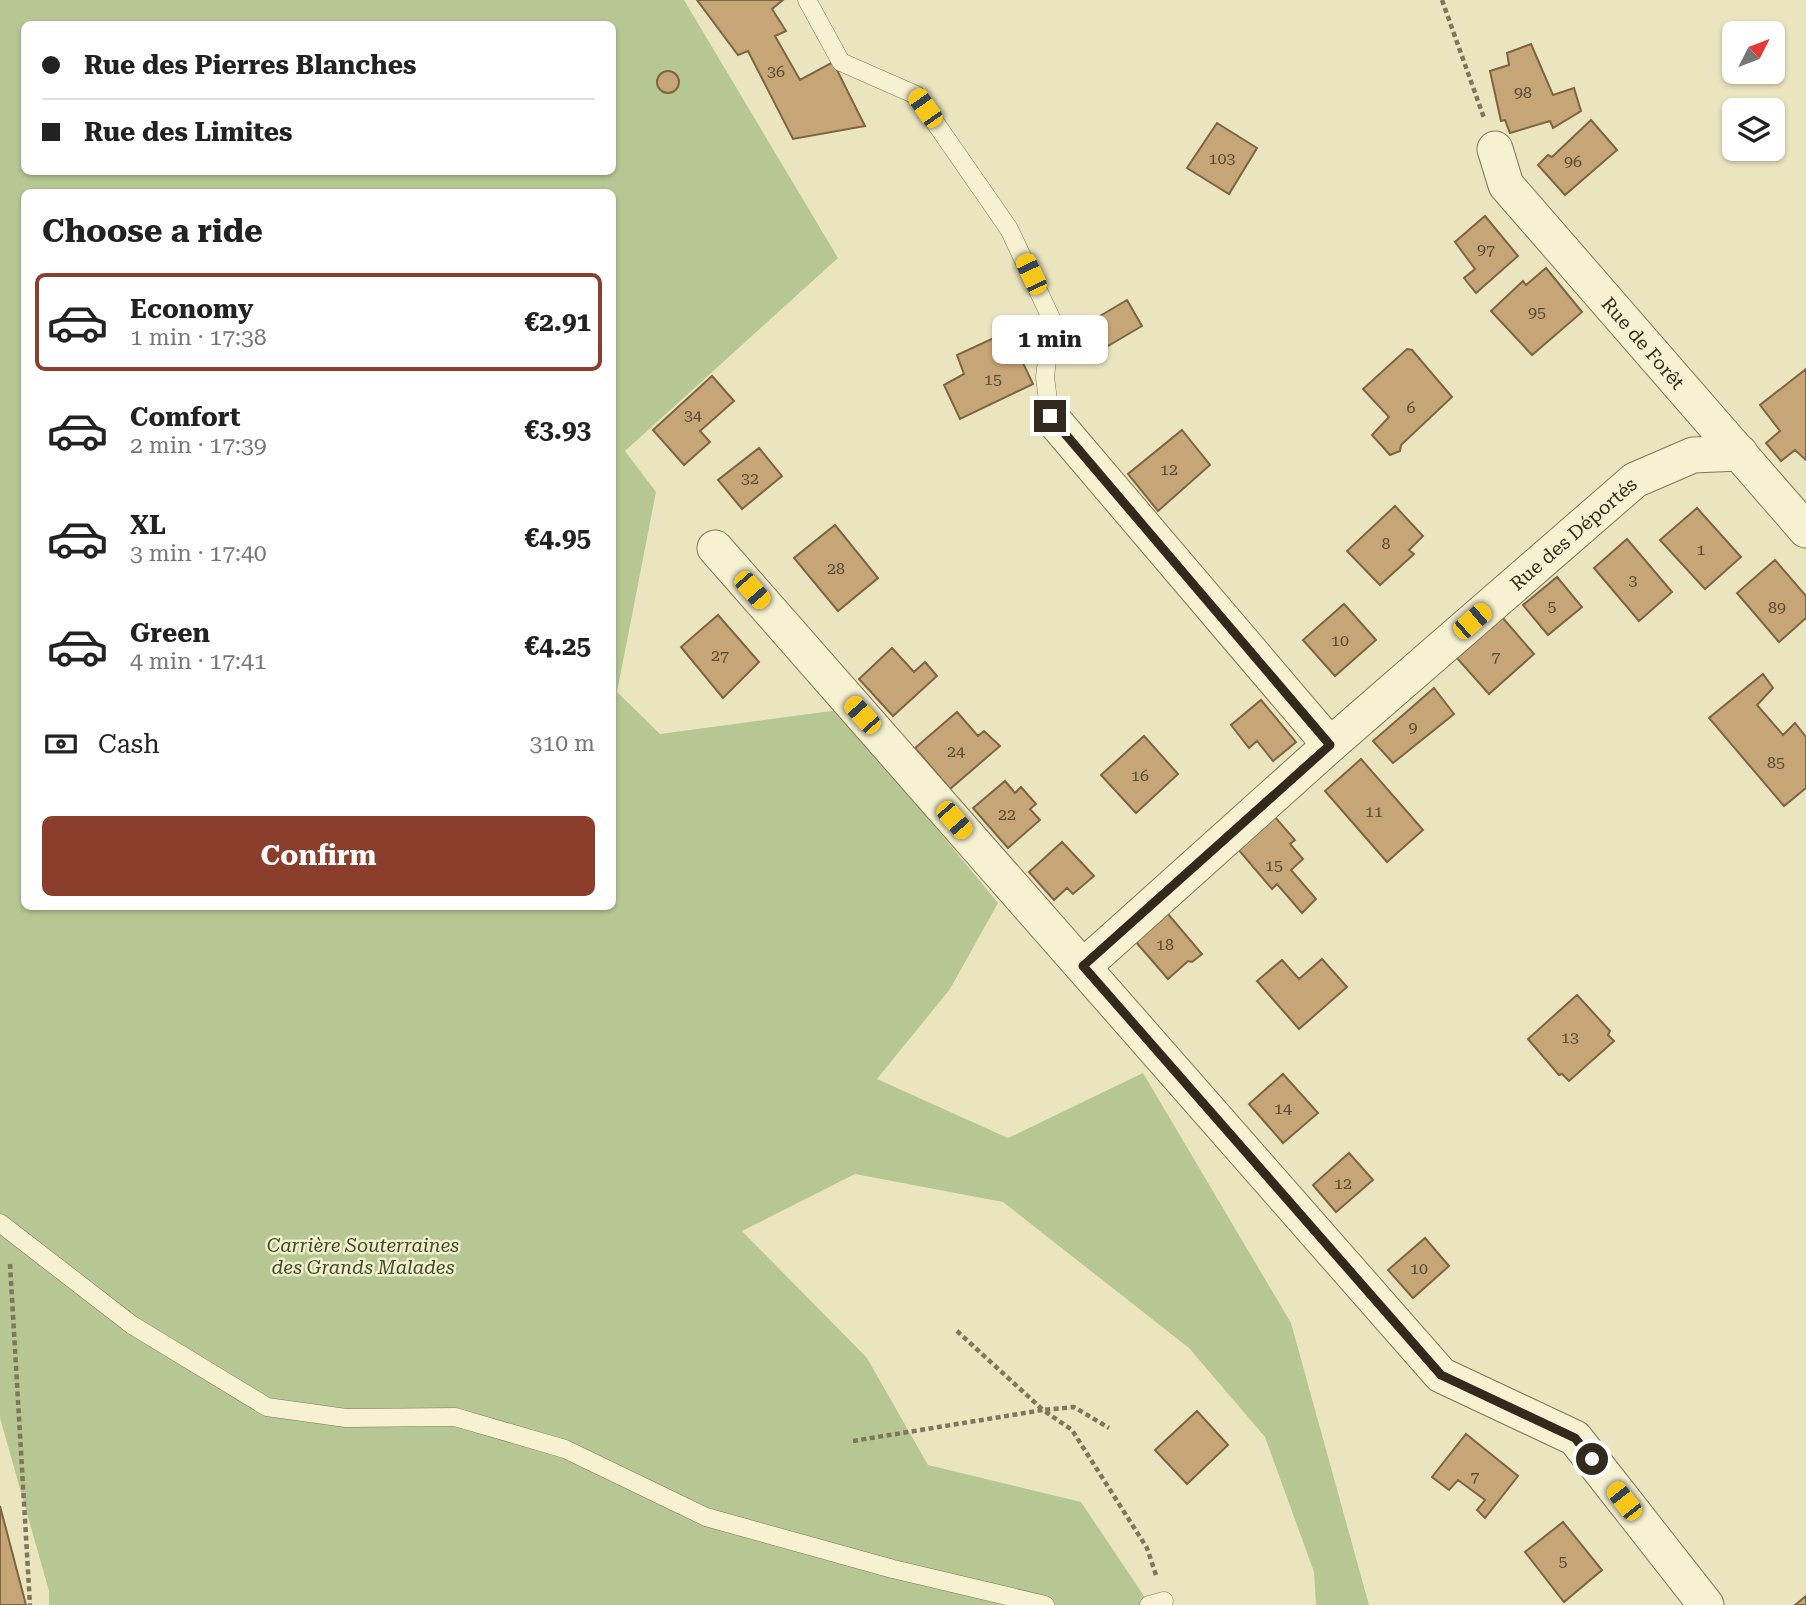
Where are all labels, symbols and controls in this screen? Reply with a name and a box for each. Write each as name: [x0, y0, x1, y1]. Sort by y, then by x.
north arrow: [1722, 21, 1785, 84]
map controls: [1722, 21, 1785, 161]
text: Rue des Pierres Blanches: [84, 50, 416, 80]
house number: 36: [767, 62, 785, 81]
house number: 98: [1514, 83, 1532, 102]
car: [905, 85, 946, 131]
button: layers: [1722, 98, 1785, 161]
text: Rue des Limites: [84, 117, 292, 147]
house number: 103: [1209, 149, 1235, 168]
house number: 96: [1564, 152, 1582, 171]
text: Choose a ride: [42, 212, 263, 250]
house number: 97: [1477, 240, 1495, 259]
car: [1013, 251, 1050, 297]
icon: car: [46, 291, 109, 354]
street label: Rue de Forêt: [1597, 292, 1689, 394]
text: Economy: [130, 294, 253, 324]
house number: 95: [1528, 303, 1546, 322]
text: €2.91: [525, 307, 591, 337]
callout: 1 min: [992, 314, 1108, 364]
text: 1 min · 17:38: [130, 324, 267, 351]
text: 1 min: [1018, 326, 1082, 353]
house number: 15: [984, 370, 1002, 389]
house number: 6: [1407, 398, 1416, 417]
icon: car: [46, 399, 109, 462]
route end: [1034, 400, 1066, 432]
text: Comfort: [130, 402, 240, 432]
house number: 34: [684, 406, 702, 425]
text: €3.93: [525, 415, 591, 445]
text: 2 min · 17:39: [130, 432, 267, 459]
house number: 12: [1160, 460, 1178, 479]
house number: 32: [741, 469, 759, 488]
street label: Rue des Déportés: [1506, 473, 1642, 595]
icon: car: [46, 507, 109, 570]
text: XL: [130, 510, 166, 540]
text: €4.95: [525, 523, 591, 553]
house number: 8: [1382, 534, 1391, 553]
text: 3 min · 17:40: [130, 540, 267, 567]
house number: 1: [1697, 540, 1706, 559]
house number: 28: [827, 559, 845, 578]
car: [731, 567, 774, 613]
house number: 3: [1629, 571, 1638, 590]
house number: 5: [1548, 597, 1557, 616]
house number: 89: [1768, 598, 1786, 617]
car: [1450, 599, 1495, 643]
icon: car: [46, 615, 109, 678]
text: Green: [130, 618, 210, 648]
text: €4.25: [525, 631, 591, 661]
house number: 10: [1331, 631, 1349, 650]
house number: 27: [711, 646, 729, 665]
house number: 7: [1492, 647, 1501, 666]
text: 4 min · 17:41: [130, 648, 267, 675]
car: [841, 692, 884, 738]
house number: 9: [1409, 718, 1418, 737]
icon: cash: [42, 725, 80, 763]
text: Cash: [98, 729, 160, 759]
text: 310 m: [530, 730, 595, 757]
house number: 24: [947, 742, 965, 761]
house number: 85: [1767, 753, 1785, 772]
house number: 16: [1131, 766, 1149, 785]
car: [933, 797, 976, 843]
house number: 11: [1365, 802, 1383, 821]
house number: 22: [998, 805, 1016, 824]
button: Confirm: [42, 816, 595, 896]
house number: 15: [1265, 856, 1283, 875]
house number: 18: [1156, 935, 1174, 954]
house number: 13: [1561, 1028, 1579, 1047]
house number: 14: [1274, 1099, 1292, 1118]
house number: 12: [1334, 1174, 1352, 1193]
park label: Carrière Souterraines des Grands Malades: [267, 1234, 459, 1279]
house number: 10: [1410, 1259, 1428, 1278]
route start: [1576, 1443, 1608, 1475]
house number: 7: [1471, 1467, 1480, 1486]
car: [1603, 1478, 1646, 1524]
house number: 5: [1559, 1552, 1568, 1571]

